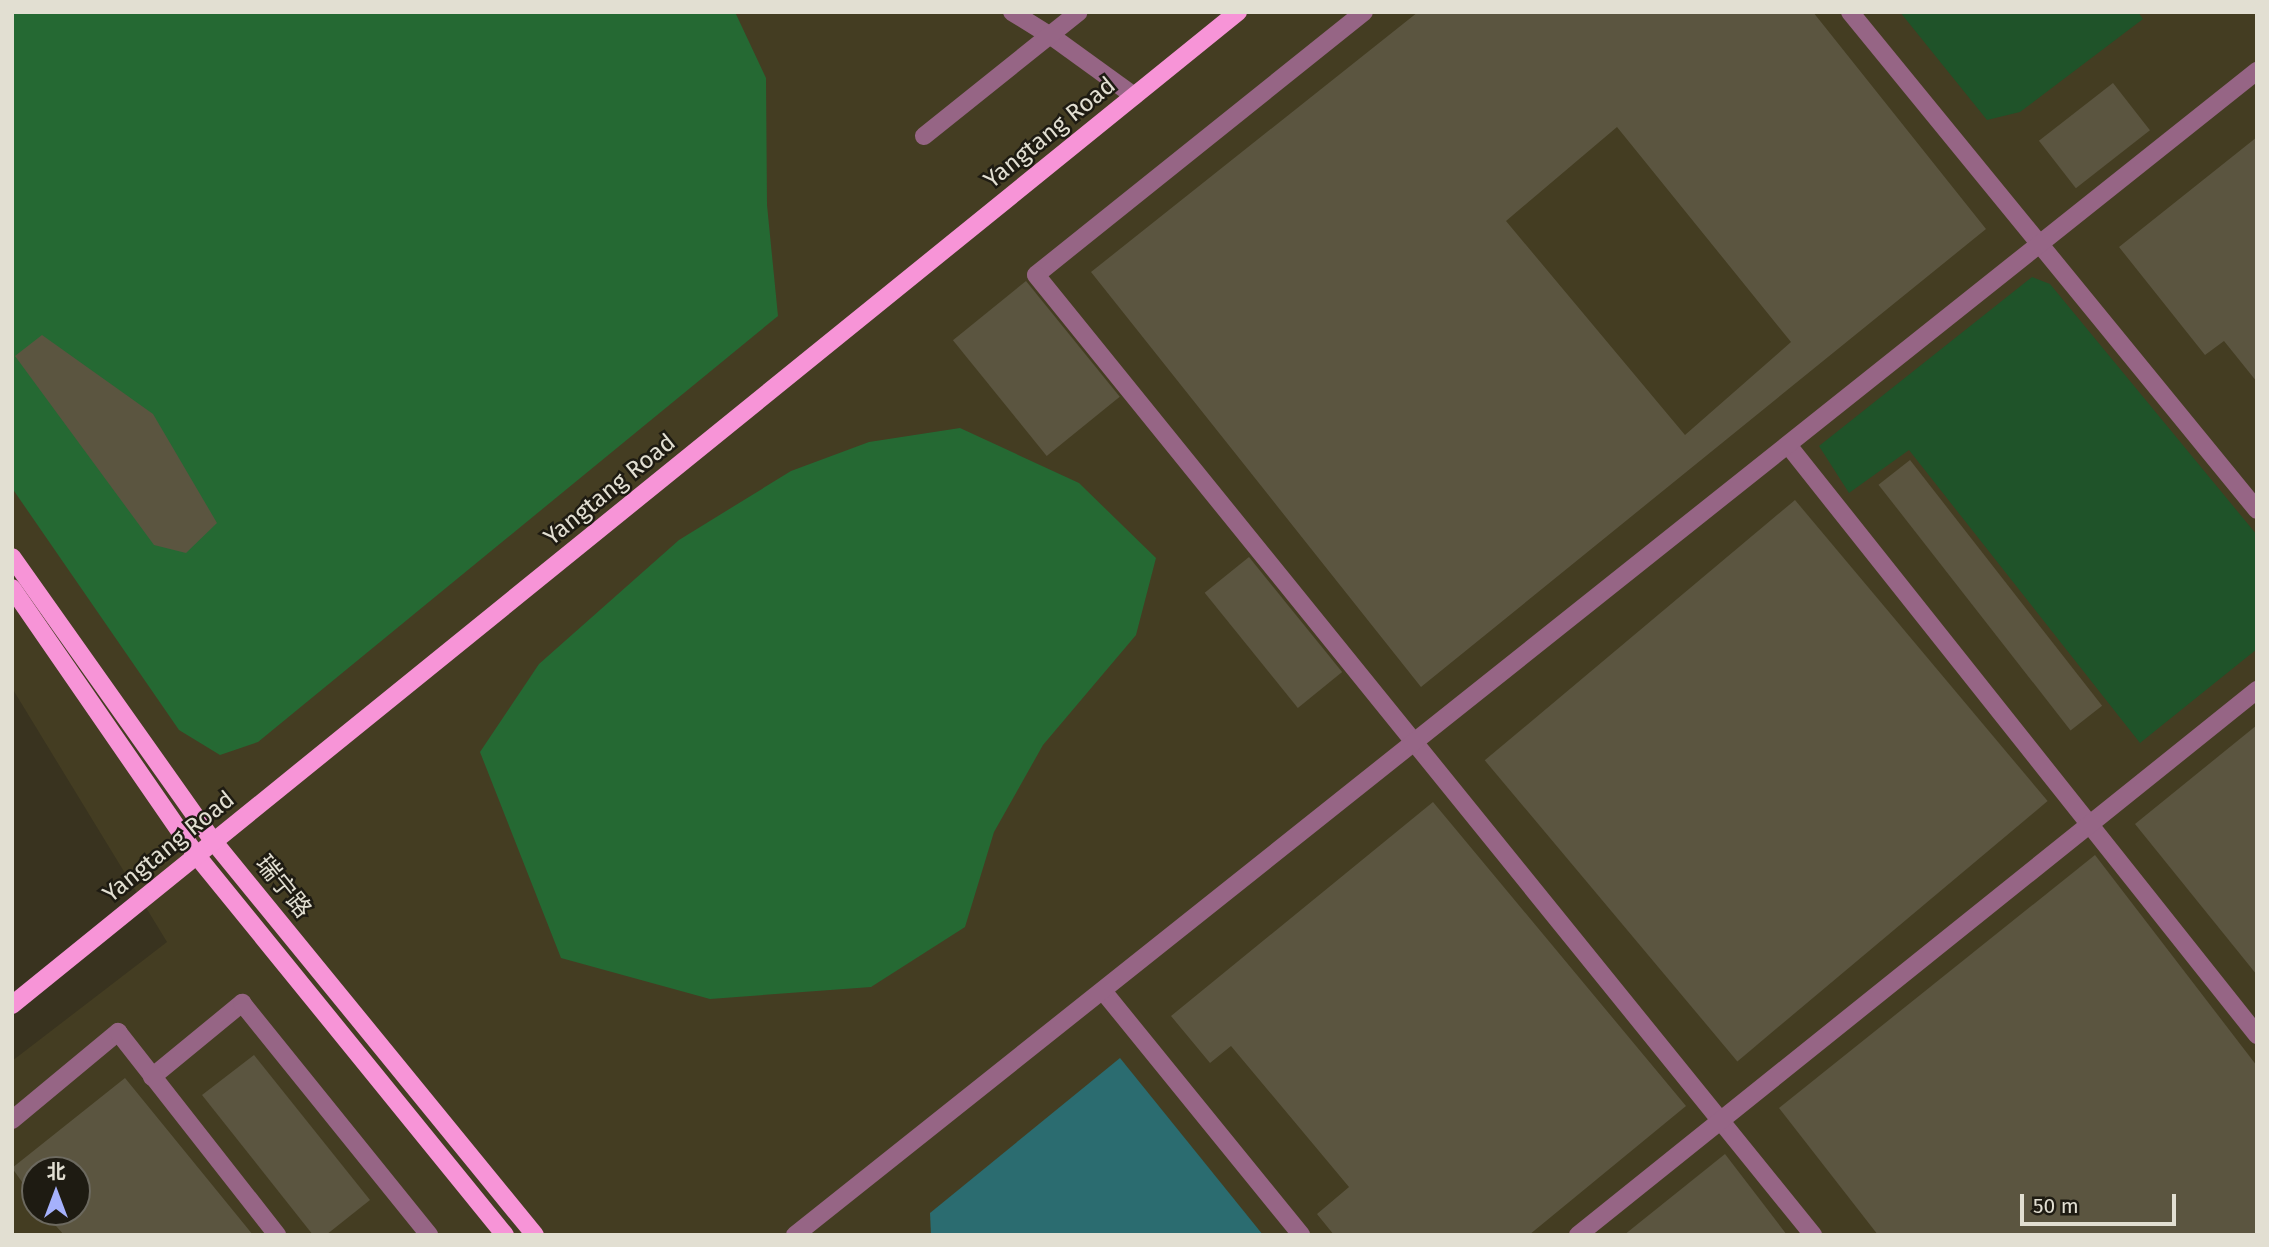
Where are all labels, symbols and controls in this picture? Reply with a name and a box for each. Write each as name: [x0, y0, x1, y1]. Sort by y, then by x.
street label: Yangtang Road: [978, 71, 1122, 195]
street label: Yangtang Road: [538, 428, 682, 552]
street label: Yangtang Road: [97, 785, 241, 909]
street label: 瑞宁路: [249, 850, 317, 924]
north arrow: [21, 1156, 91, 1226]
text: 北: [46, 1160, 66, 1183]
scale bar: [2024, 1180, 2180, 1224]
text: 50 m: [2033, 1193, 2079, 1219]

